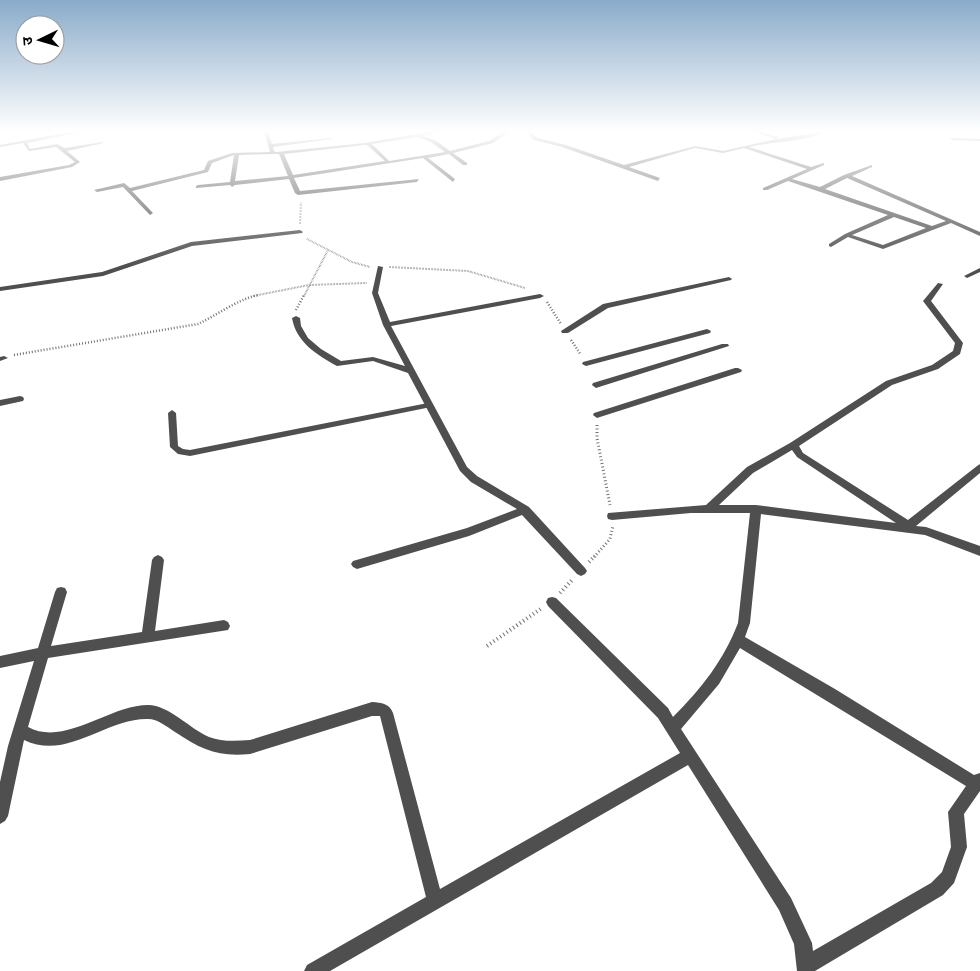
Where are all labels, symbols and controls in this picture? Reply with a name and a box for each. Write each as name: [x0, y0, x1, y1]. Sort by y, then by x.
north arrow: [15, 15, 65, 65]
text: उ: [18, 35, 36, 46]

